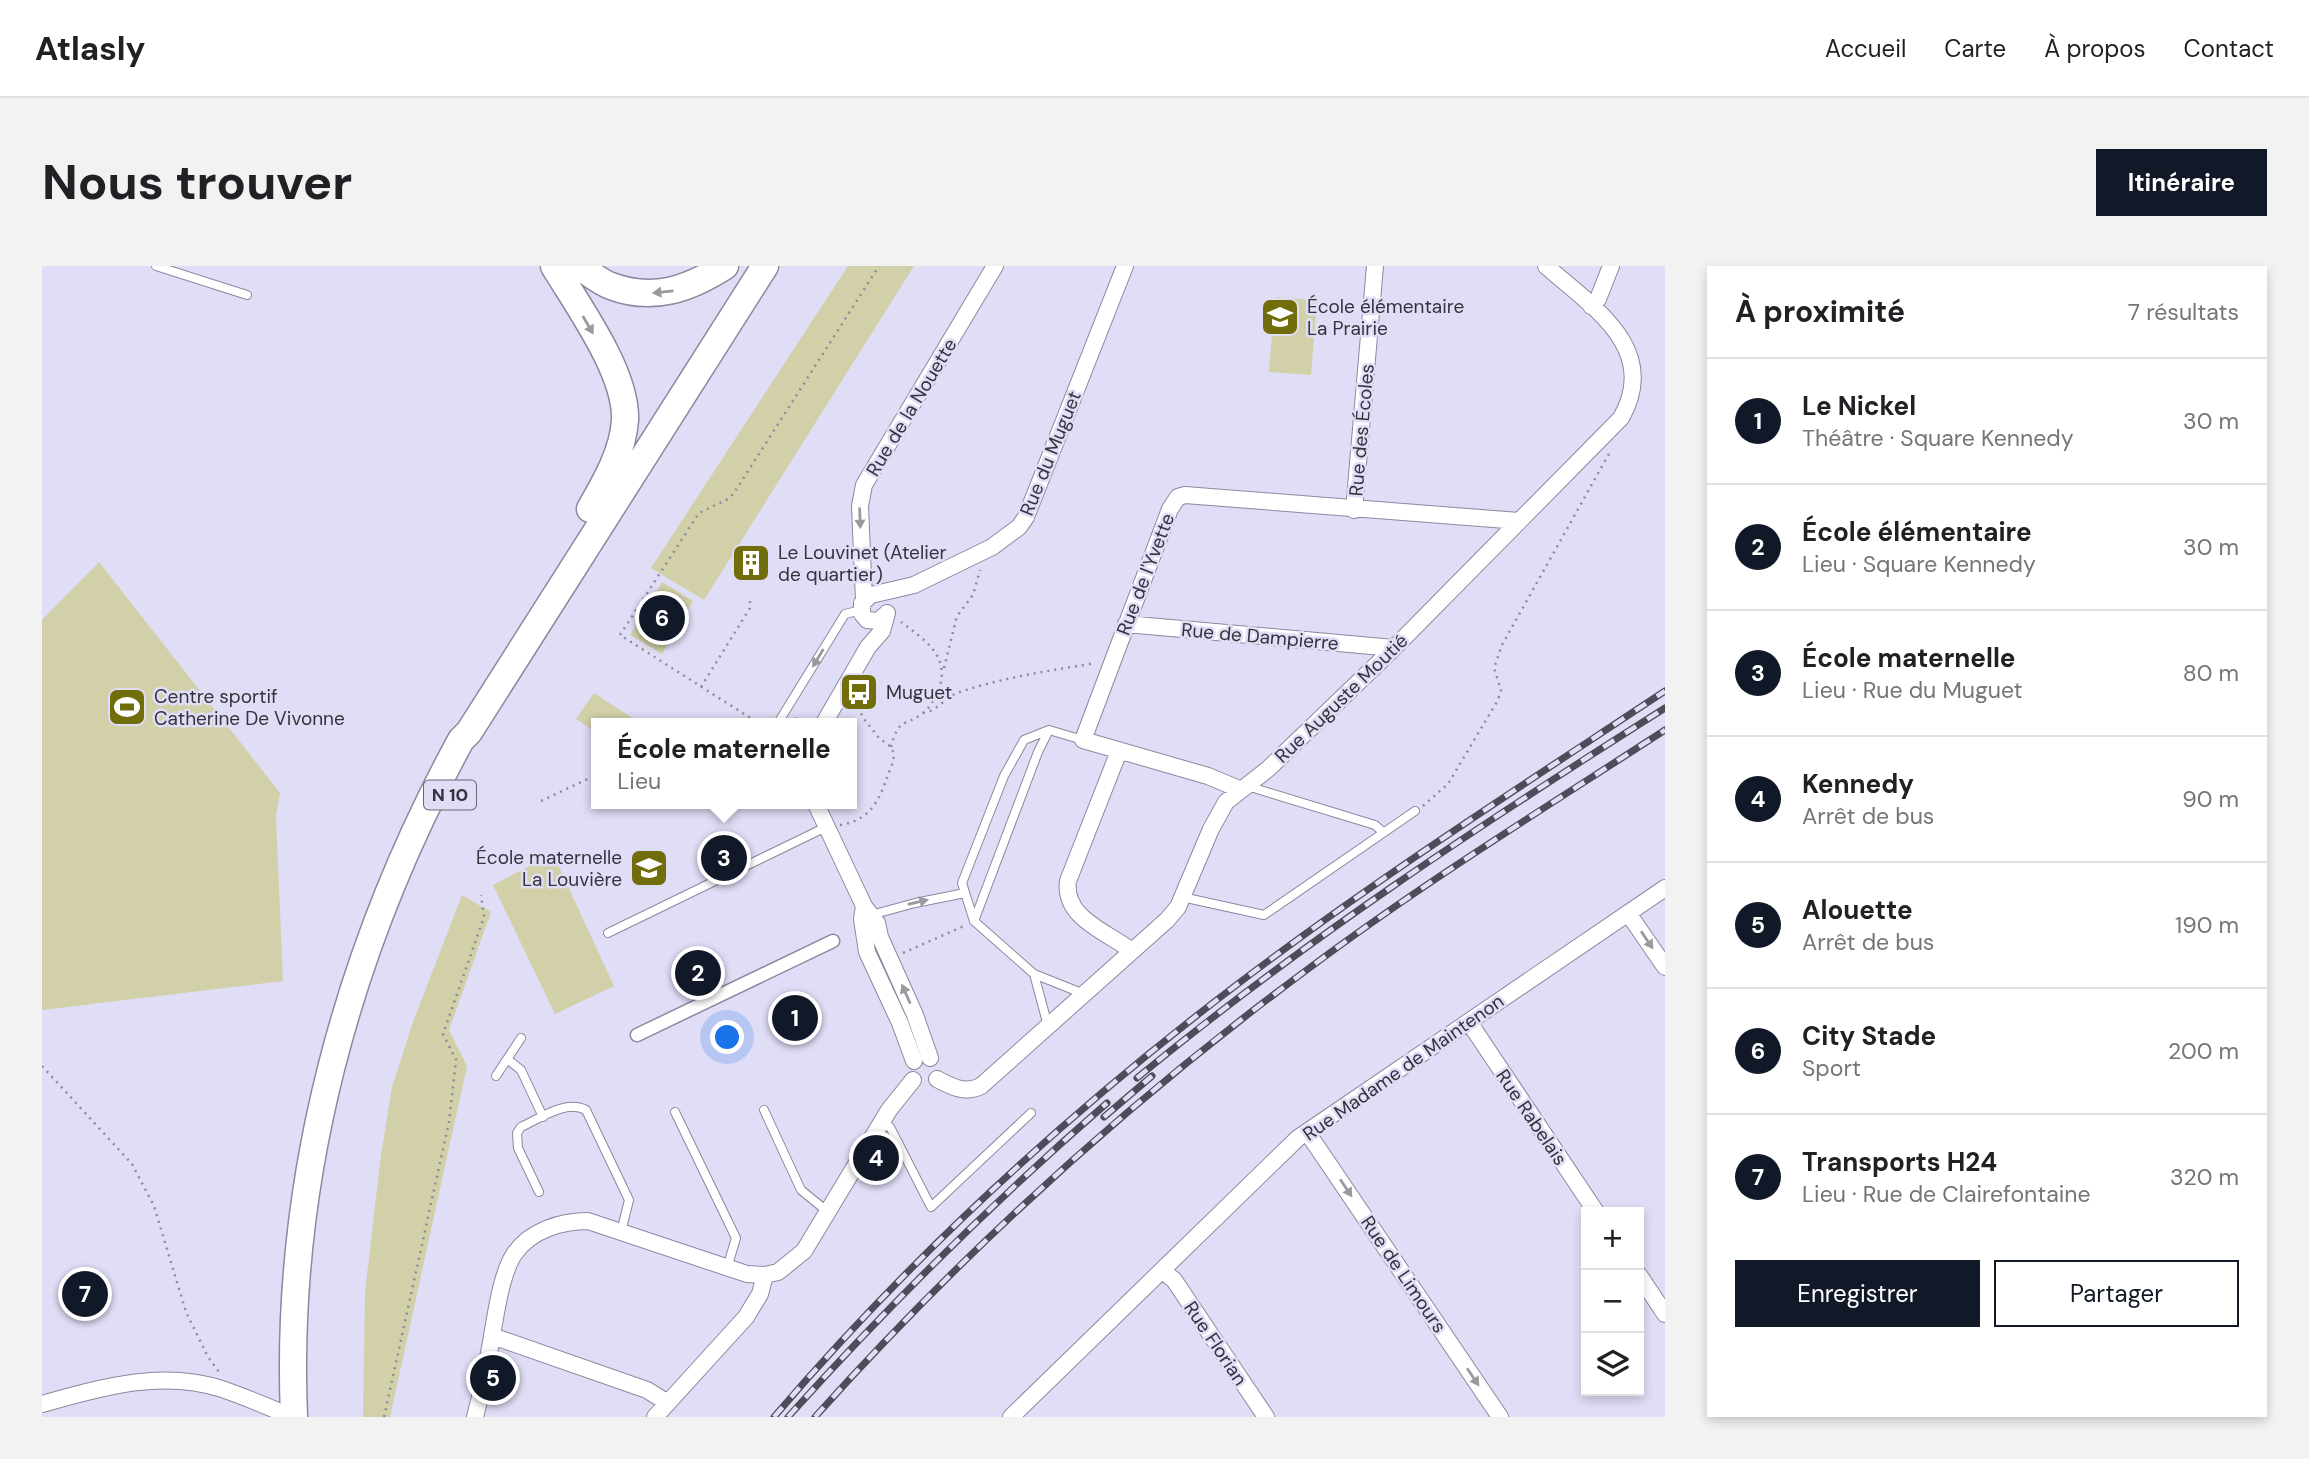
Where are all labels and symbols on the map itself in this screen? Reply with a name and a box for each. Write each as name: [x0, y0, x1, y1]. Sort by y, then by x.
one-way arrow: [652, 287, 674, 298]
place label: École élémentaire La Prairie: [1307, 294, 1464, 341]
school or university icon: École élémentaire La Prairie: [1259, 296, 1301, 338]
one-way arrow: [582, 315, 595, 334]
street label: Rue de la Nouette: [860, 334, 962, 481]
street label: Rue des Écoles: [1343, 363, 1380, 497]
street label: Rue du Muguet: [1014, 387, 1087, 519]
one-way arrow: [855, 507, 866, 529]
street label: Rue de l'Yvette: [1111, 510, 1180, 639]
place label: Le Louvinet (Atelier de quartier): [778, 540, 947, 587]
building icon: Le Louvinet (Atelier de quartier): [730, 542, 772, 584]
pin: 6: [639, 592, 685, 644]
street label: Rue de Dampierre: [1180, 617, 1340, 656]
street label: Rue Auguste Moutié: [1269, 628, 1413, 768]
one-way arrow: [811, 649, 824, 668]
bus stop icon: Muguet: [838, 671, 880, 713]
place label: Muguet: [886, 680, 952, 705]
place label: Centre sportif Catherine De Vivonne: [154, 684, 345, 731]
sports icon: Centre sportif Catherine De Vivonne: [106, 686, 148, 728]
road number: N 10: [424, 780, 476, 810]
pin: 3: [701, 832, 747, 884]
place label: École maternelle La Louvière: [476, 845, 622, 892]
school or university icon: École maternelle La Louvière: [628, 847, 670, 889]
one-way arrow: [907, 897, 929, 908]
one-way arrow: [1640, 931, 1654, 949]
pin: 2: [675, 947, 721, 999]
one-way arrow: [900, 984, 912, 1004]
street label: Rue Madame de Maintenon: [1298, 988, 1509, 1146]
pin: 1: [772, 992, 818, 1044]
your location: [710, 1020, 744, 1054]
street label: Rue Rabelais: [1490, 1064, 1573, 1170]
pin: 4: [853, 1132, 899, 1184]
one-way arrow: [1339, 1179, 1353, 1197]
street label: Rue de Limours: [1355, 1211, 1452, 1338]
pin: 7: [62, 1268, 108, 1320]
street label: Rue Florian: [1178, 1296, 1253, 1390]
pin: 5: [470, 1352, 516, 1404]
one-way arrow: [1466, 1368, 1480, 1386]

